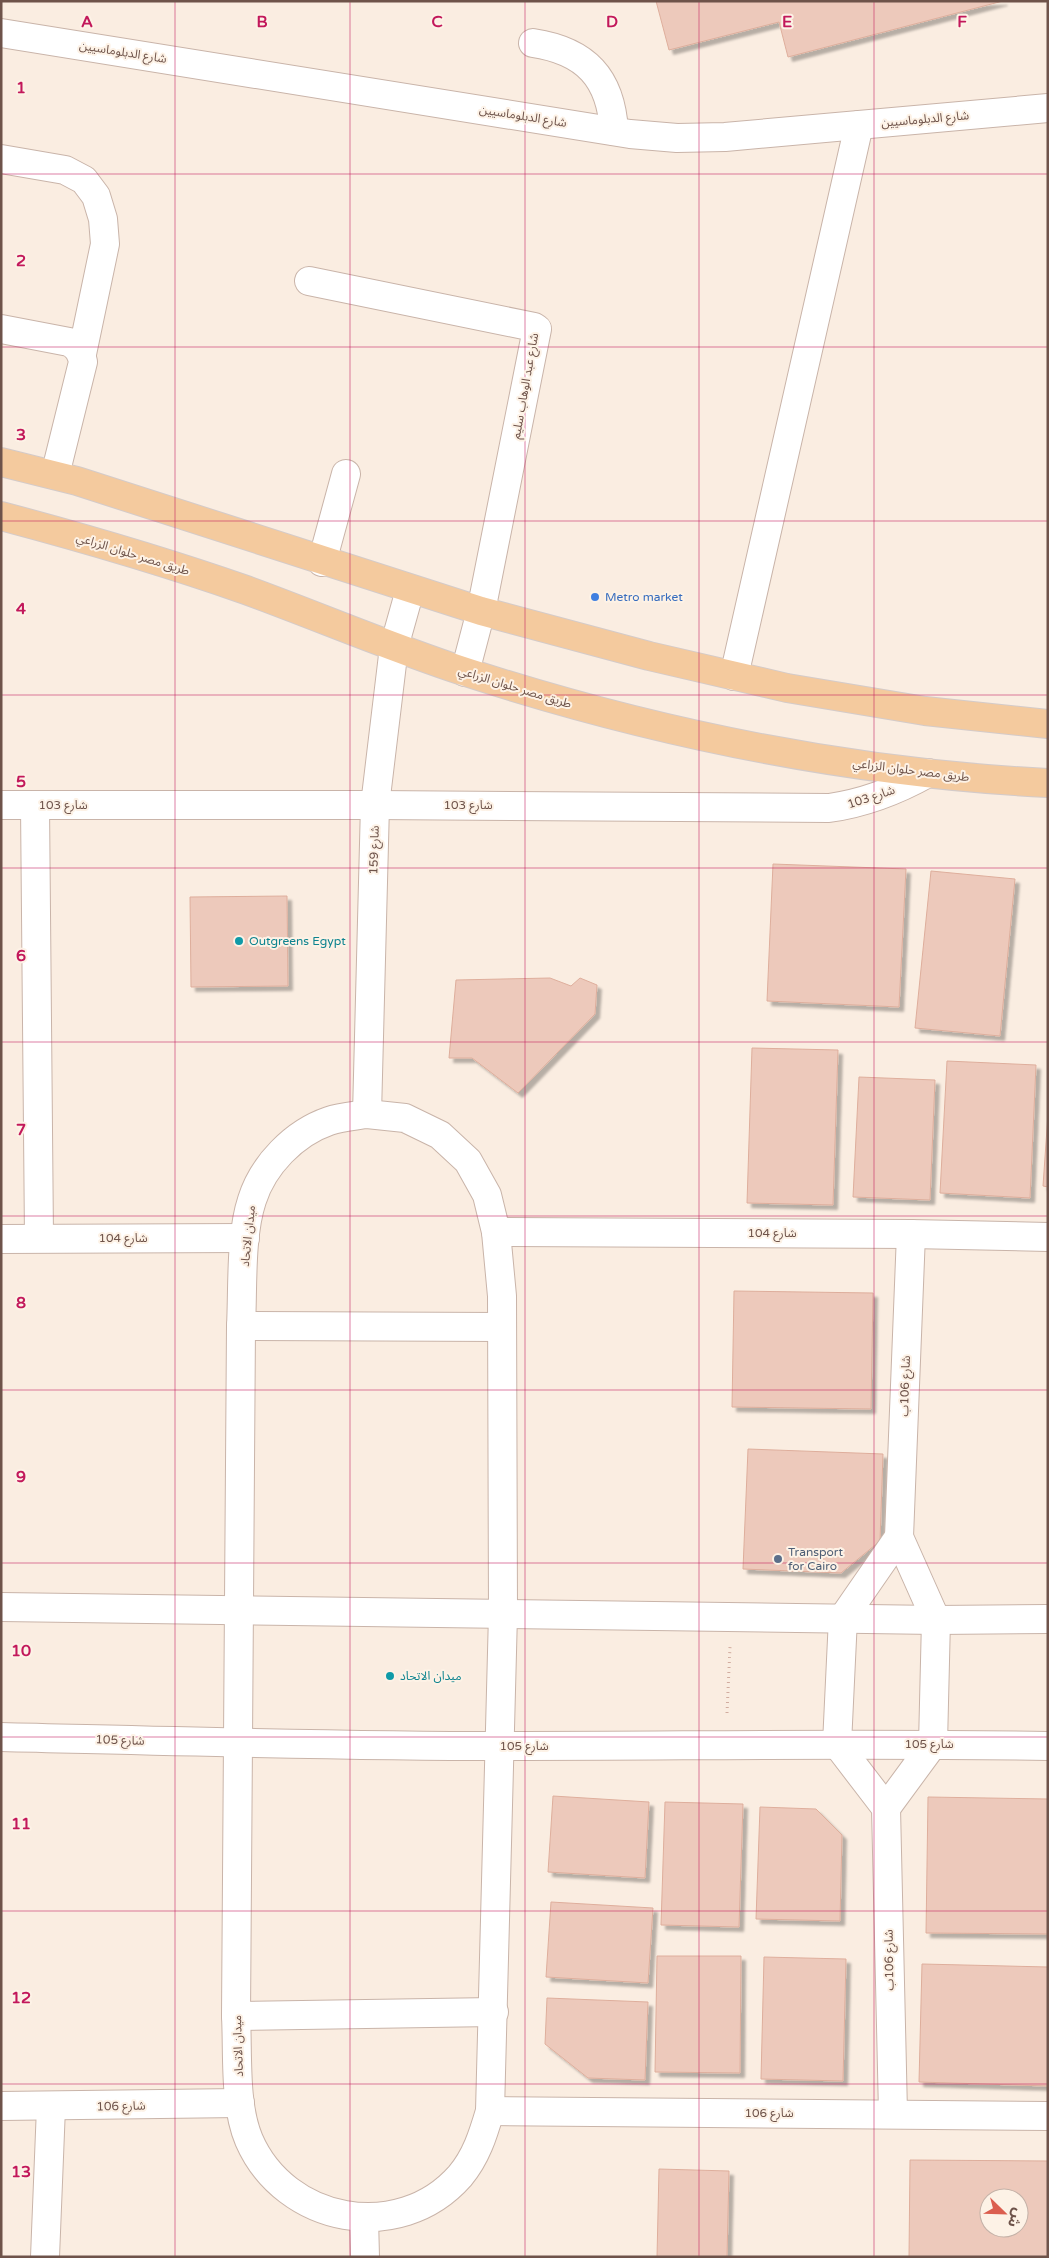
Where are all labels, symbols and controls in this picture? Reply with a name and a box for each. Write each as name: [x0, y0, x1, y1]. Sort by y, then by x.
text: A: [81, 12, 93, 32]
text: B: [256, 12, 268, 32]
text: C: [431, 12, 443, 32]
text: D: [606, 12, 618, 32]
text: E: [782, 12, 792, 32]
text: F: [957, 12, 967, 32]
street label: شارع الدبلوماسيين: [78, 38, 168, 68]
text: 1: [16, 78, 26, 98]
street label: شارع الدبلوماسيين: [478, 102, 568, 132]
street label: شارع الدبلوماسيين: [880, 108, 970, 132]
text: 2: [16, 251, 26, 271]
street label: شارع عبد الوهاب سليم: [509, 332, 543, 440]
text: 3: [16, 425, 26, 445]
street label: طريق مصر حلوان الزراعي: [74, 530, 191, 581]
place label: Metro market: [605, 590, 683, 604]
marker: Metro market: [589, 591, 601, 603]
text: 4: [16, 599, 26, 619]
street label: طريق مصر حلوان الزراعي: [456, 663, 573, 714]
street label: طريق مصر حلوان الزراعي: [851, 756, 970, 787]
text: 5: [16, 772, 26, 792]
street label: شارع 103: [845, 783, 897, 813]
street label: شارع 103: [38, 798, 88, 814]
street label: شارع 103: [443, 798, 493, 814]
street label: شارع 159: [366, 825, 384, 875]
place label: Outgreens Egypt: [249, 934, 346, 948]
marker: Outgreens Egypt: [233, 935, 245, 947]
text: 6: [16, 946, 26, 966]
text: 7: [16, 1120, 26, 1140]
street label: ميدان الاتحاد: [238, 1205, 258, 1267]
street label: شارع 104: [747, 1226, 797, 1242]
street label: شارع 104: [98, 1231, 148, 1247]
text: 8: [16, 1293, 26, 1313]
street label: شارع 106ب: [897, 1355, 915, 1417]
text: 9: [16, 1467, 26, 1487]
place label: Transport for Cairo: [788, 1545, 843, 1573]
marker: Transport for Cairo: [772, 1553, 784, 1565]
text: 10: [11, 1641, 31, 1661]
place label: ميدان الاتحاد: [400, 1669, 462, 1683]
marker: ميدان الاتحاد: [384, 1670, 396, 1682]
street label: شارع 105: [95, 1732, 145, 1750]
street label: شارع 105: [904, 1737, 954, 1753]
street label: شارع 105: [499, 1739, 549, 1755]
text: 11: [11, 1814, 31, 1834]
street label: شارع 106ب: [881, 1929, 899, 1991]
text: 12: [11, 1988, 31, 2008]
street label: ميدان الاتحاد: [230, 2015, 246, 2077]
street label: شارع 106: [96, 2099, 146, 2115]
street label: شارع 106: [744, 2106, 794, 2122]
text: 13: [11, 2162, 31, 2182]
north arrow: [979, 2188, 1029, 2238]
text: ش: [1004, 2206, 1027, 2230]

